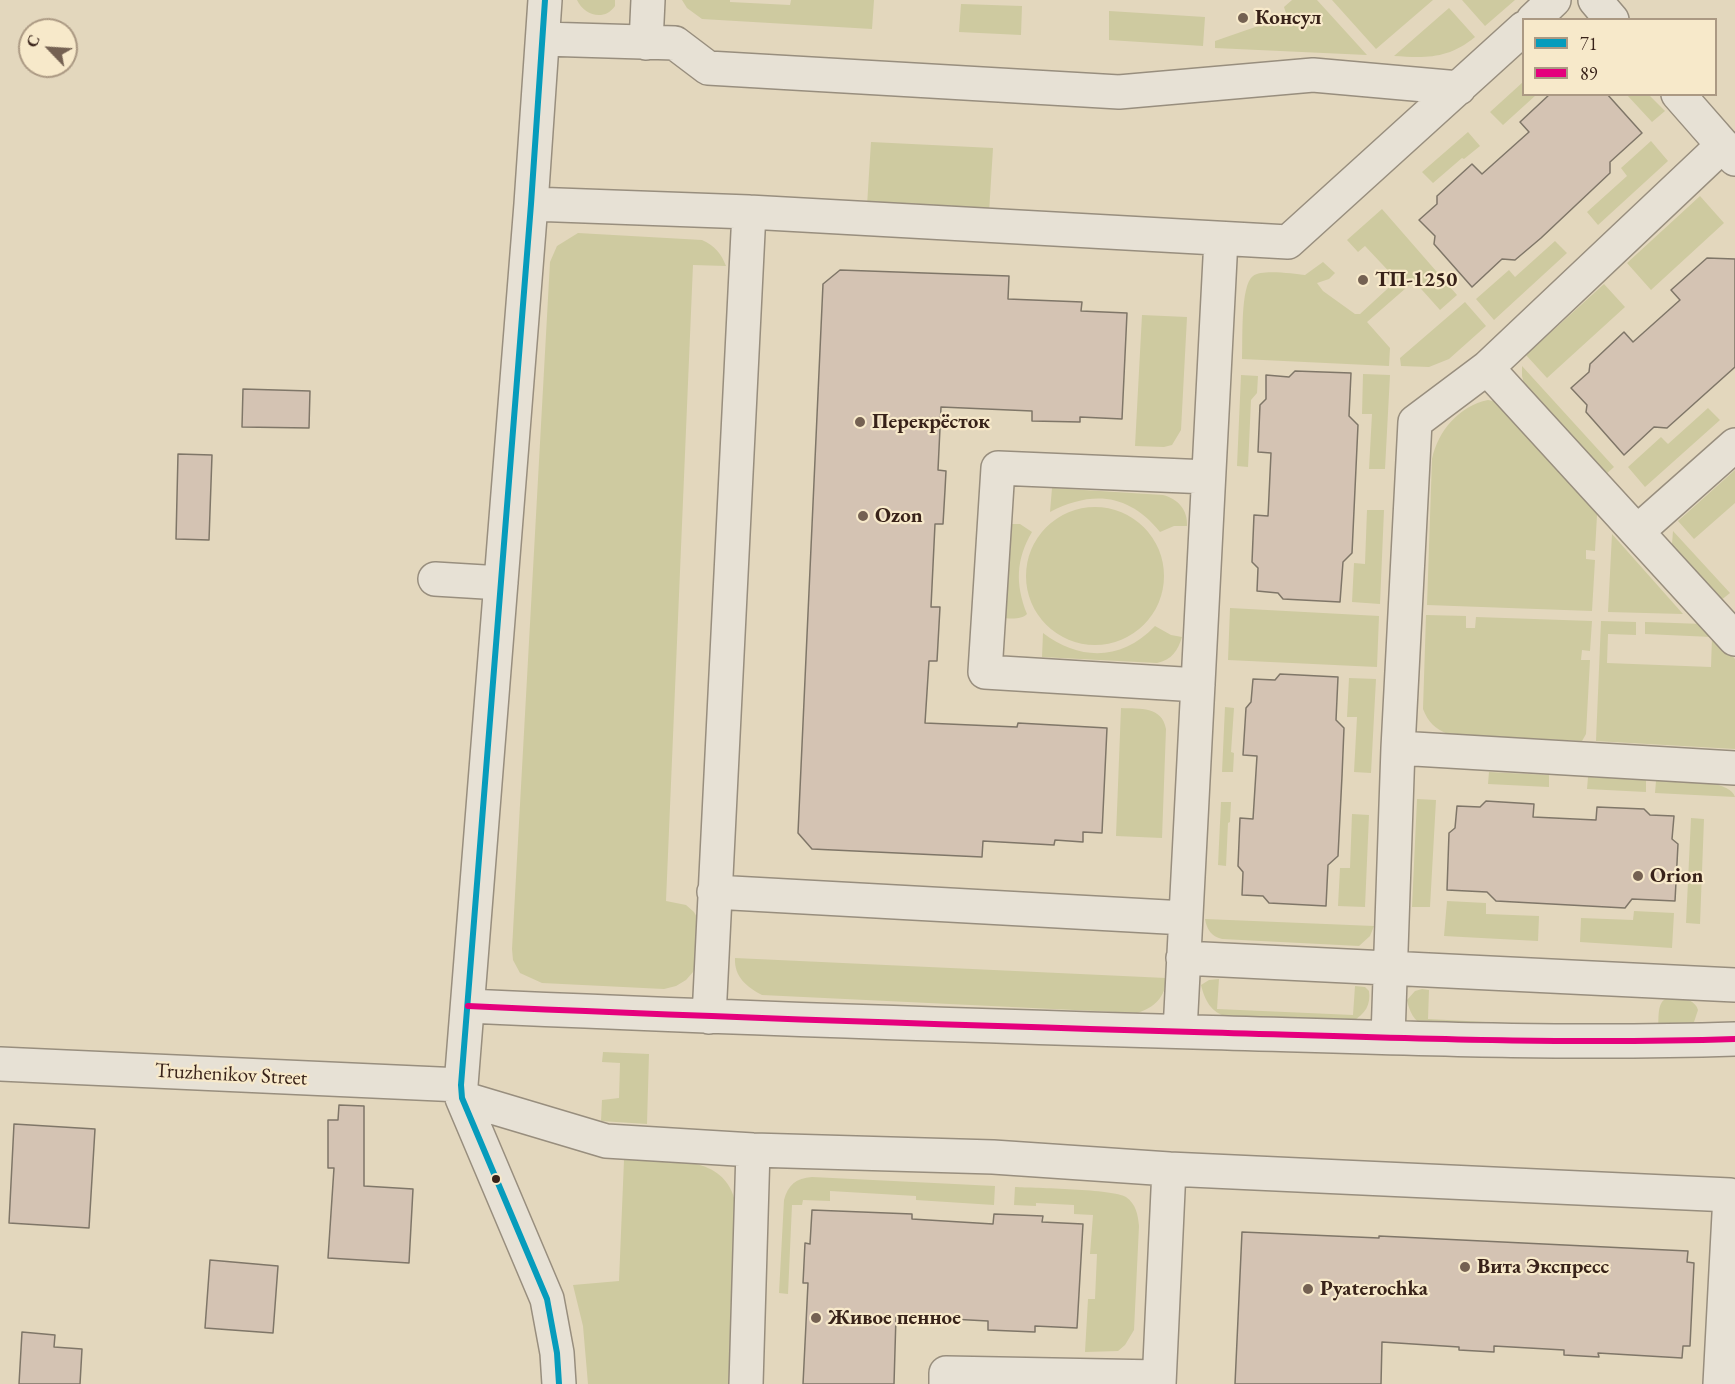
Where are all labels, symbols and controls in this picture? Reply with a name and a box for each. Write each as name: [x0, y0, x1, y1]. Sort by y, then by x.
place label: Консул: [1255, 5, 1321, 31]
marker: Консул: [1236, 11, 1250, 25]
north arrow: [18, 18, 78, 78]
legend: [1522, 18, 1717, 96]
text: С: [21, 31, 45, 51]
text: 71: [1580, 32, 1597, 55]
text: 89: [1580, 62, 1597, 85]
place label: ТП-1250: [1375, 267, 1457, 293]
marker: ТП-1250: [1356, 273, 1370, 287]
place label: Перекрёсток: [872, 409, 990, 435]
marker: Перекрёсток: [853, 415, 867, 429]
place label: Ozon: [875, 503, 923, 529]
marker: Ozon: [856, 509, 870, 523]
place label: Orion: [1650, 863, 1703, 889]
marker: Orion: [1631, 869, 1645, 883]
street label: Truzhenikov Street: [154, 1058, 308, 1092]
unlabelled marker: [490, 1173, 502, 1185]
place label: Вита Экспресс: [1477, 1254, 1609, 1280]
marker: Вита Экспресс: [1458, 1260, 1472, 1274]
place label: Pyaterochka: [1320, 1276, 1428, 1302]
marker: Pyaterochka: [1301, 1282, 1315, 1296]
place label: Живое пенное: [828, 1305, 961, 1331]
marker: Живое пенное: [809, 1311, 823, 1325]

